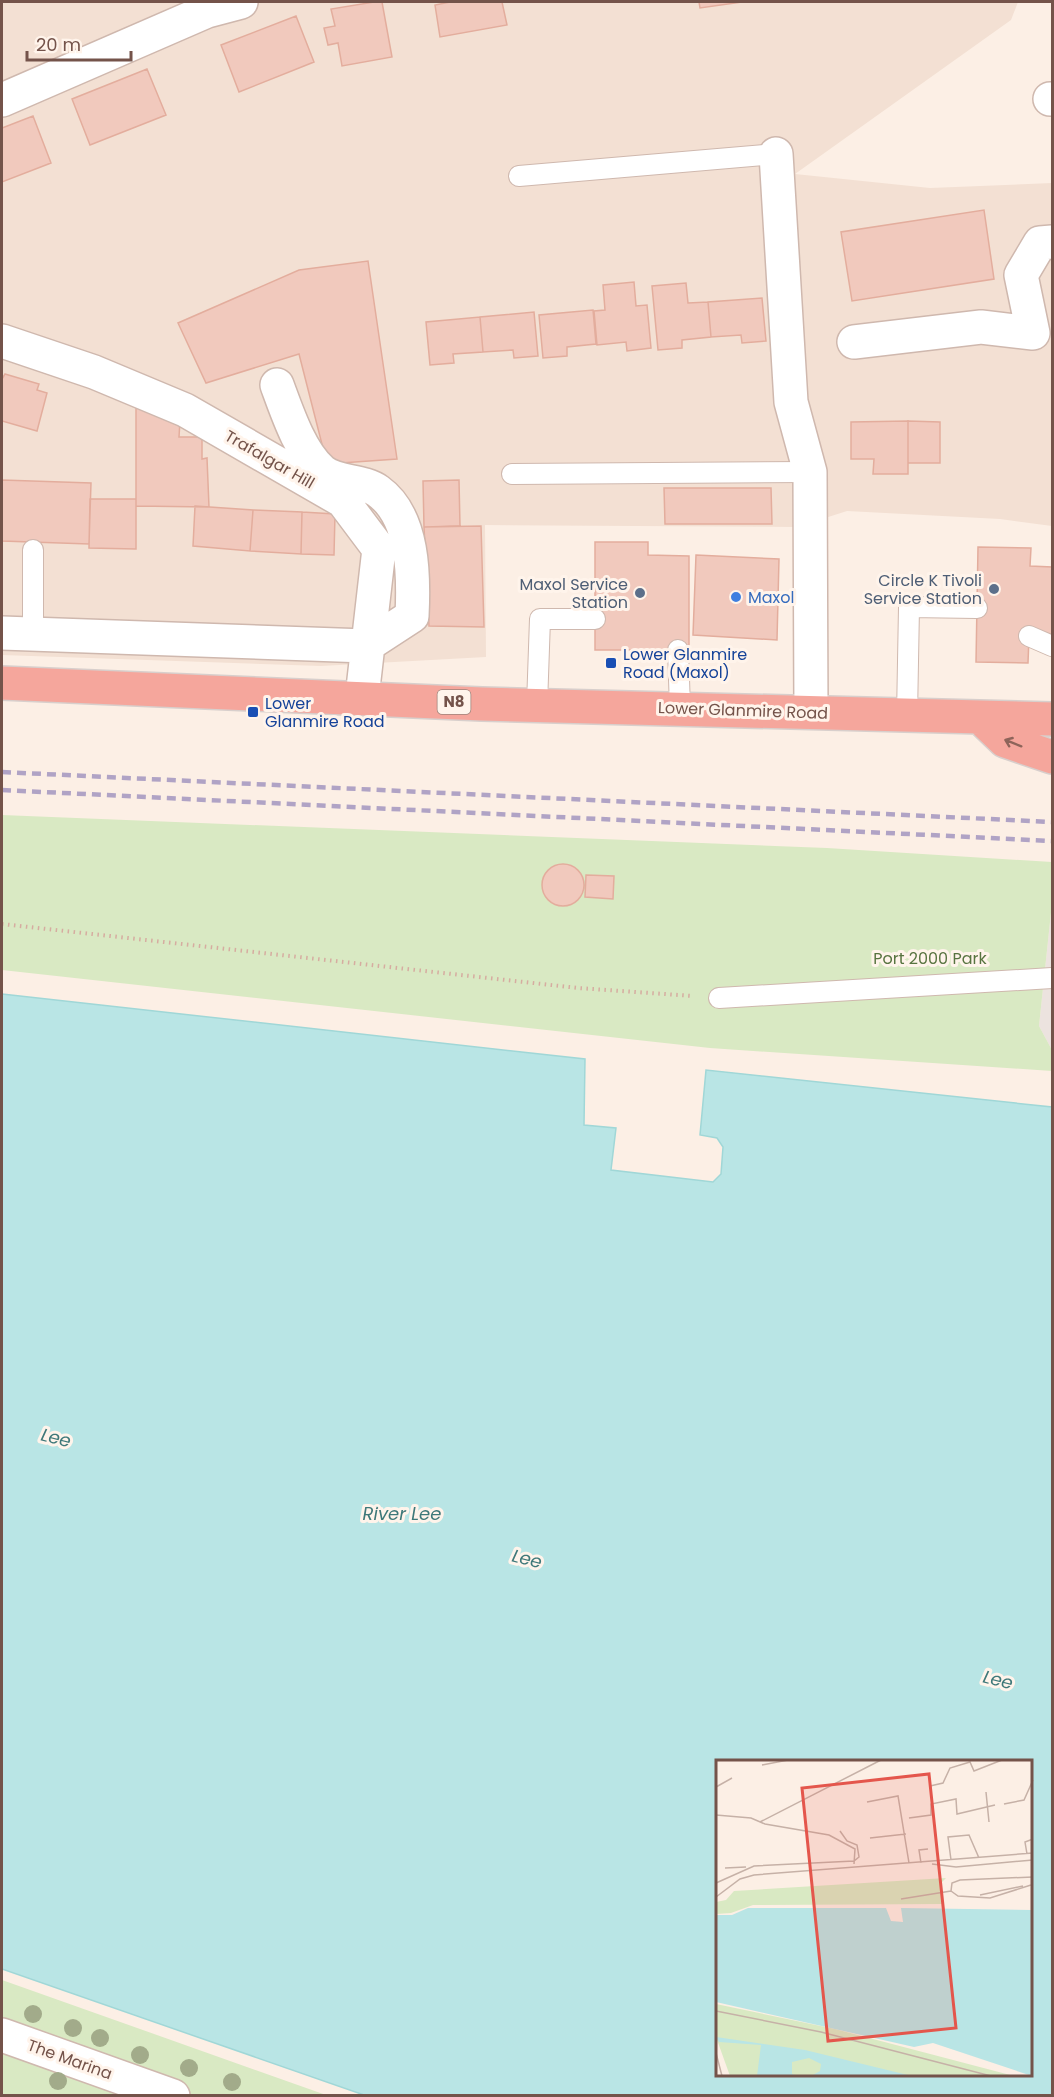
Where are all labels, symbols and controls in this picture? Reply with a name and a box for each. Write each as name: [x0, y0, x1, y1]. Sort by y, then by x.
scale bar: [27, 24, 130, 62]
text: 20 m: [36, 32, 81, 57]
street label: Trafalgar Hill: [221, 424, 319, 494]
place label: Circle K Tivoli Service Station: [864, 569, 982, 610]
place label: Maxol Service Station: [519, 573, 628, 614]
marker: Circle K Tivoli Service Station: [987, 582, 1001, 596]
marker: Maxol Service Station: [633, 586, 647, 600]
place label: Maxol: [748, 586, 794, 609]
marker: Maxol: [729, 590, 743, 604]
place label: Lower Glanmire Road (Maxol): [623, 643, 747, 684]
marker: Lower Glanmire Road (Maxol): [604, 656, 618, 670]
road number: N8: [438, 690, 470, 714]
place label: Lower Glanmire Road: [265, 692, 385, 733]
street label: Lower Glanmire Road: [658, 696, 828, 725]
marker: Lower Glanmire Road: [246, 705, 260, 719]
one-way arrow: [1004, 737, 1022, 748]
park label: Port 2000 Park: [873, 947, 987, 970]
water label: Lee: [38, 1422, 74, 1453]
water label: River Lee: [363, 1501, 441, 1526]
water label: Lee: [509, 1543, 545, 1574]
water label: Lee: [980, 1664, 1016, 1695]
inset map: [716, 1760, 1033, 2076]
street label: The Marina: [24, 2034, 115, 2085]

